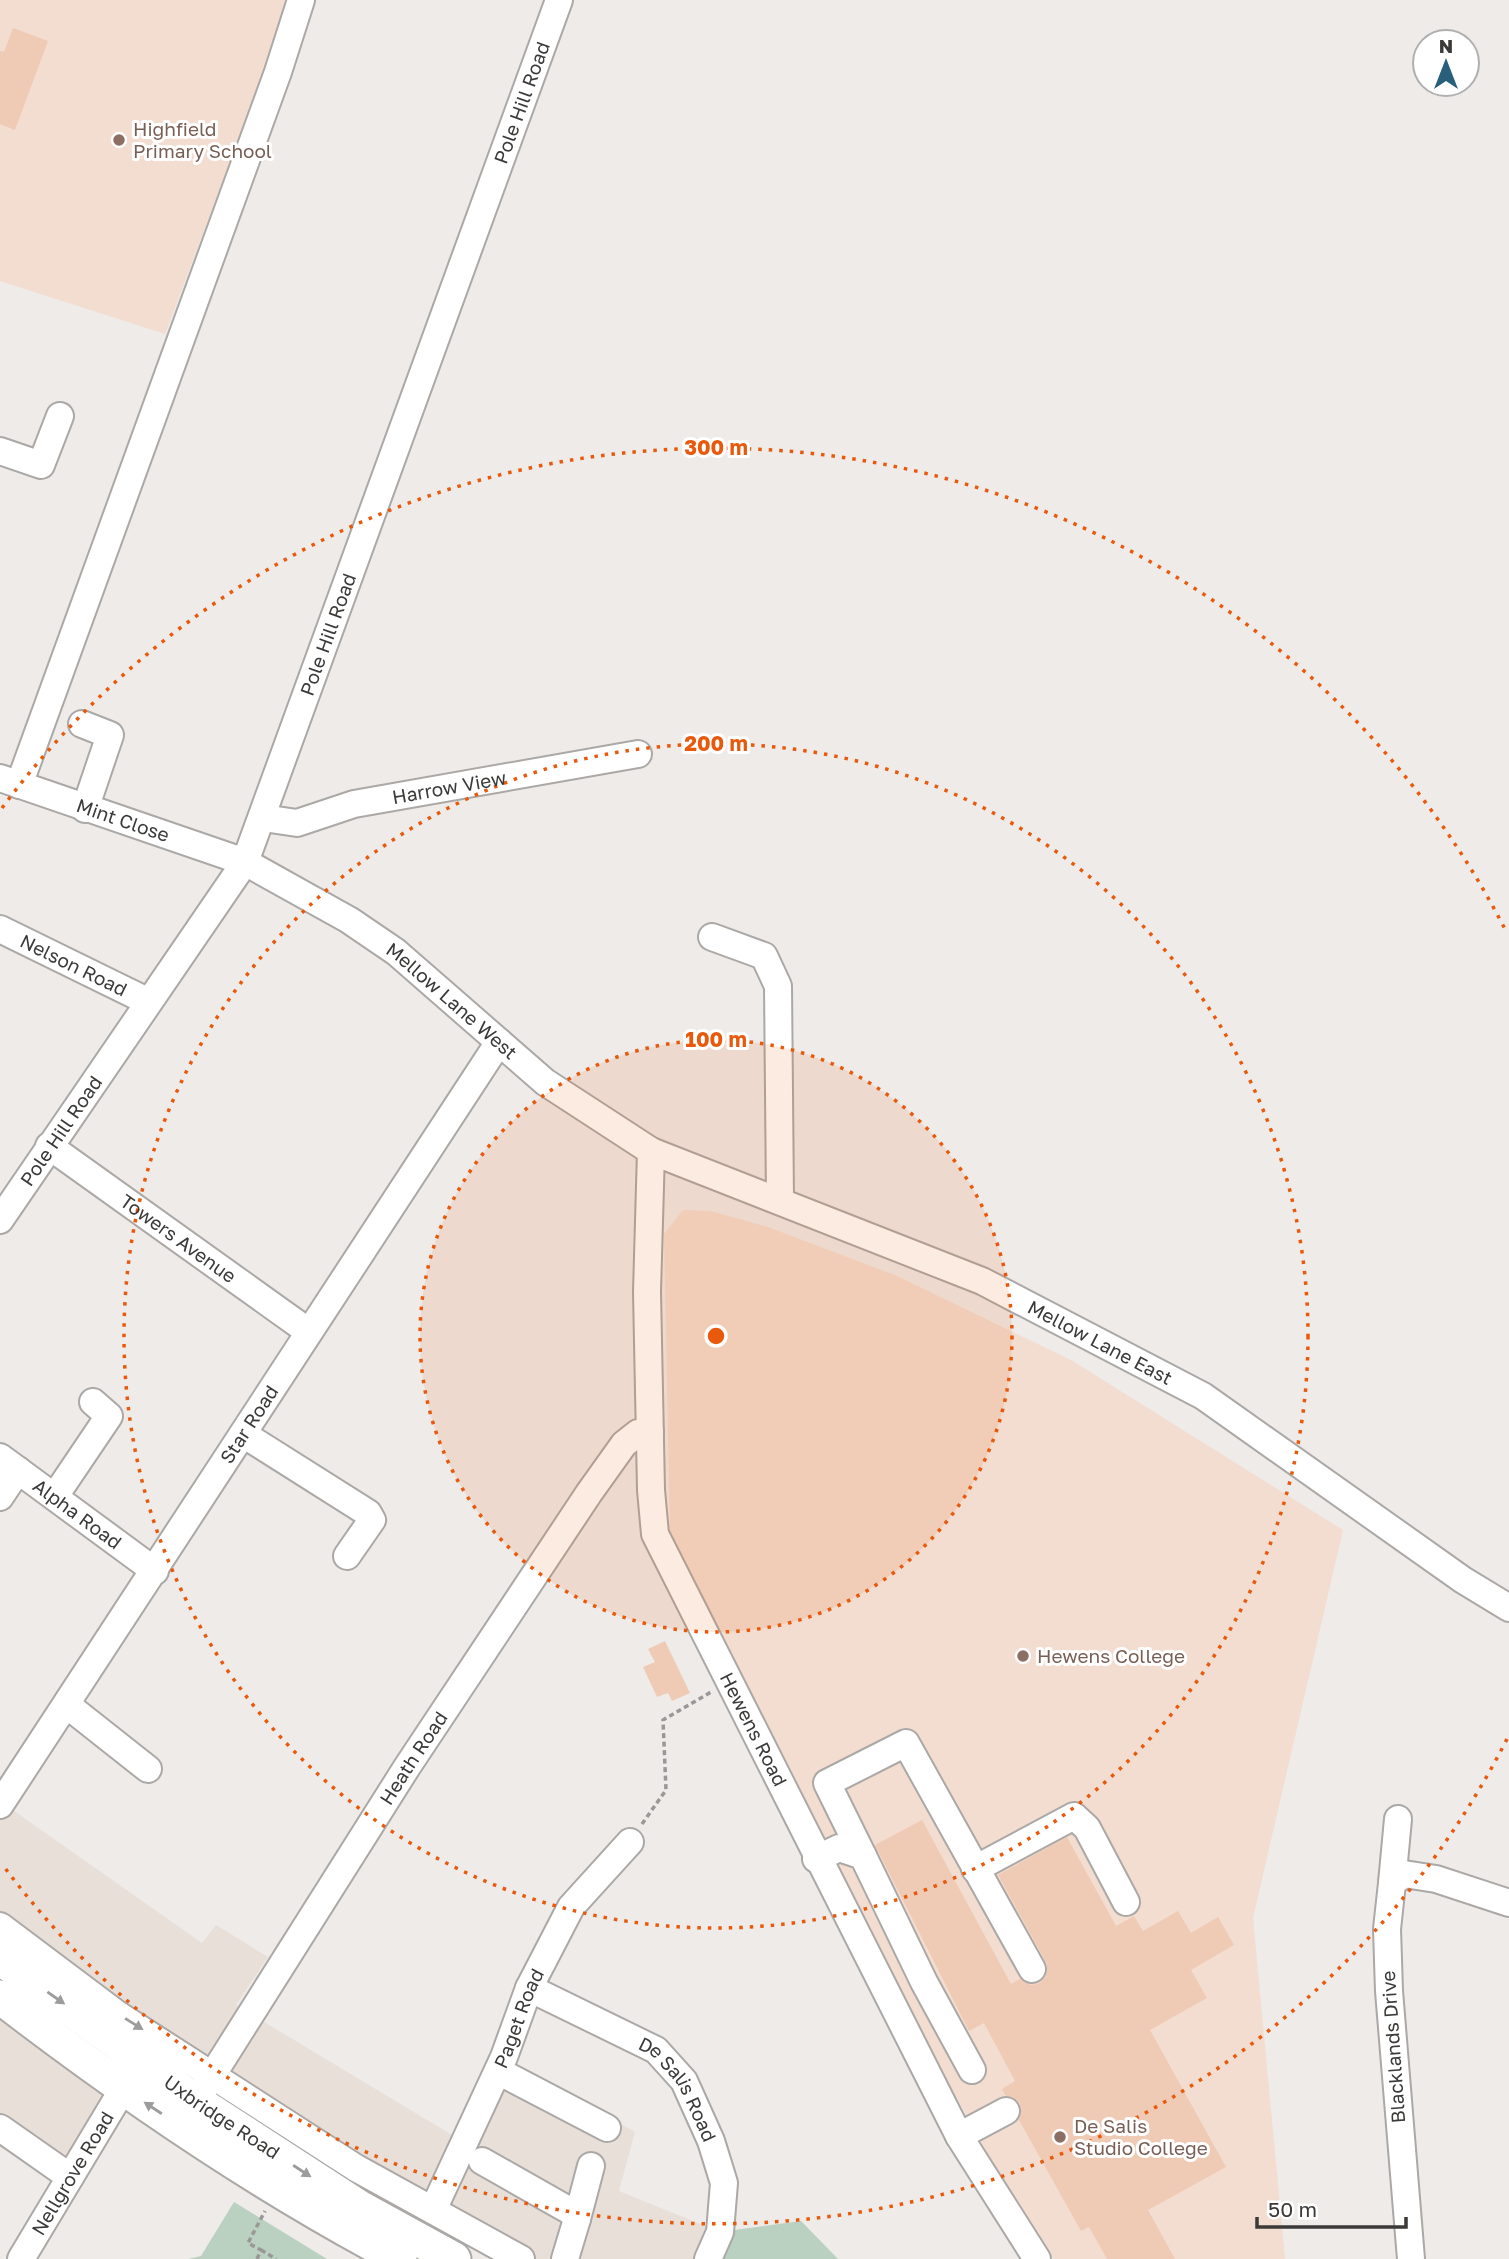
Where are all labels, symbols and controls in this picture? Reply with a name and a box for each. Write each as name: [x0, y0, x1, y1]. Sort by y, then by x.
north arrow: [1411, 28, 1481, 98]
text: N: [1439, 34, 1453, 57]
street label: Pole Hill Road: [488, 38, 554, 167]
place label: Highfield Primary School: [133, 117, 272, 162]
marker: Highfield Primary School: [111, 132, 127, 148]
text: 300 m: [684, 434, 748, 460]
street label: Pole Hill Road: [295, 570, 360, 699]
text: 200 m: [684, 730, 748, 756]
street label: Harrow View: [390, 765, 508, 808]
street label: Mint Close: [74, 793, 173, 846]
street label: Nelson Road: [17, 929, 131, 1000]
street label: Mellow Lane West: [382, 937, 522, 1064]
text: 100 m: [685, 1026, 747, 1052]
street label: Pole Hill Road: [15, 1071, 106, 1190]
street label: Towers Avenue: [116, 1189, 241, 1287]
street label: Mellow Lane East: [1024, 1295, 1177, 1389]
centre of rings: [704, 1324, 728, 1348]
street label: Star Road: [215, 1380, 283, 1467]
street label: Alpha Road: [29, 1473, 126, 1554]
place label: Hewens College: [1037, 1644, 1185, 1667]
marker: Hewens College: [1015, 1648, 1031, 1664]
street label: Hewens Road: [716, 1668, 792, 1790]
street label: Heath Road: [374, 1707, 452, 1809]
street label: Paget Road: [488, 1964, 548, 2072]
street label: Blacklands Drive: [1376, 1970, 1409, 2124]
one-way arrow: [47, 1991, 65, 2005]
one-way arrow: [124, 2018, 144, 2031]
street label: De Salis Road: [635, 2031, 722, 2145]
street label: Uxbridge Road: [160, 2070, 284, 2163]
one-way arrow: [143, 2102, 163, 2115]
street label: Nellgrove Road: [26, 2107, 118, 2239]
place label: De Salis Studio College: [1074, 2114, 1208, 2159]
marker: De Salis Studio College: [1052, 2129, 1068, 2145]
one-way arrow: [292, 2164, 312, 2177]
scale bar: [1257, 2186, 1406, 2230]
text: 50 m: [1268, 2196, 1317, 2222]

